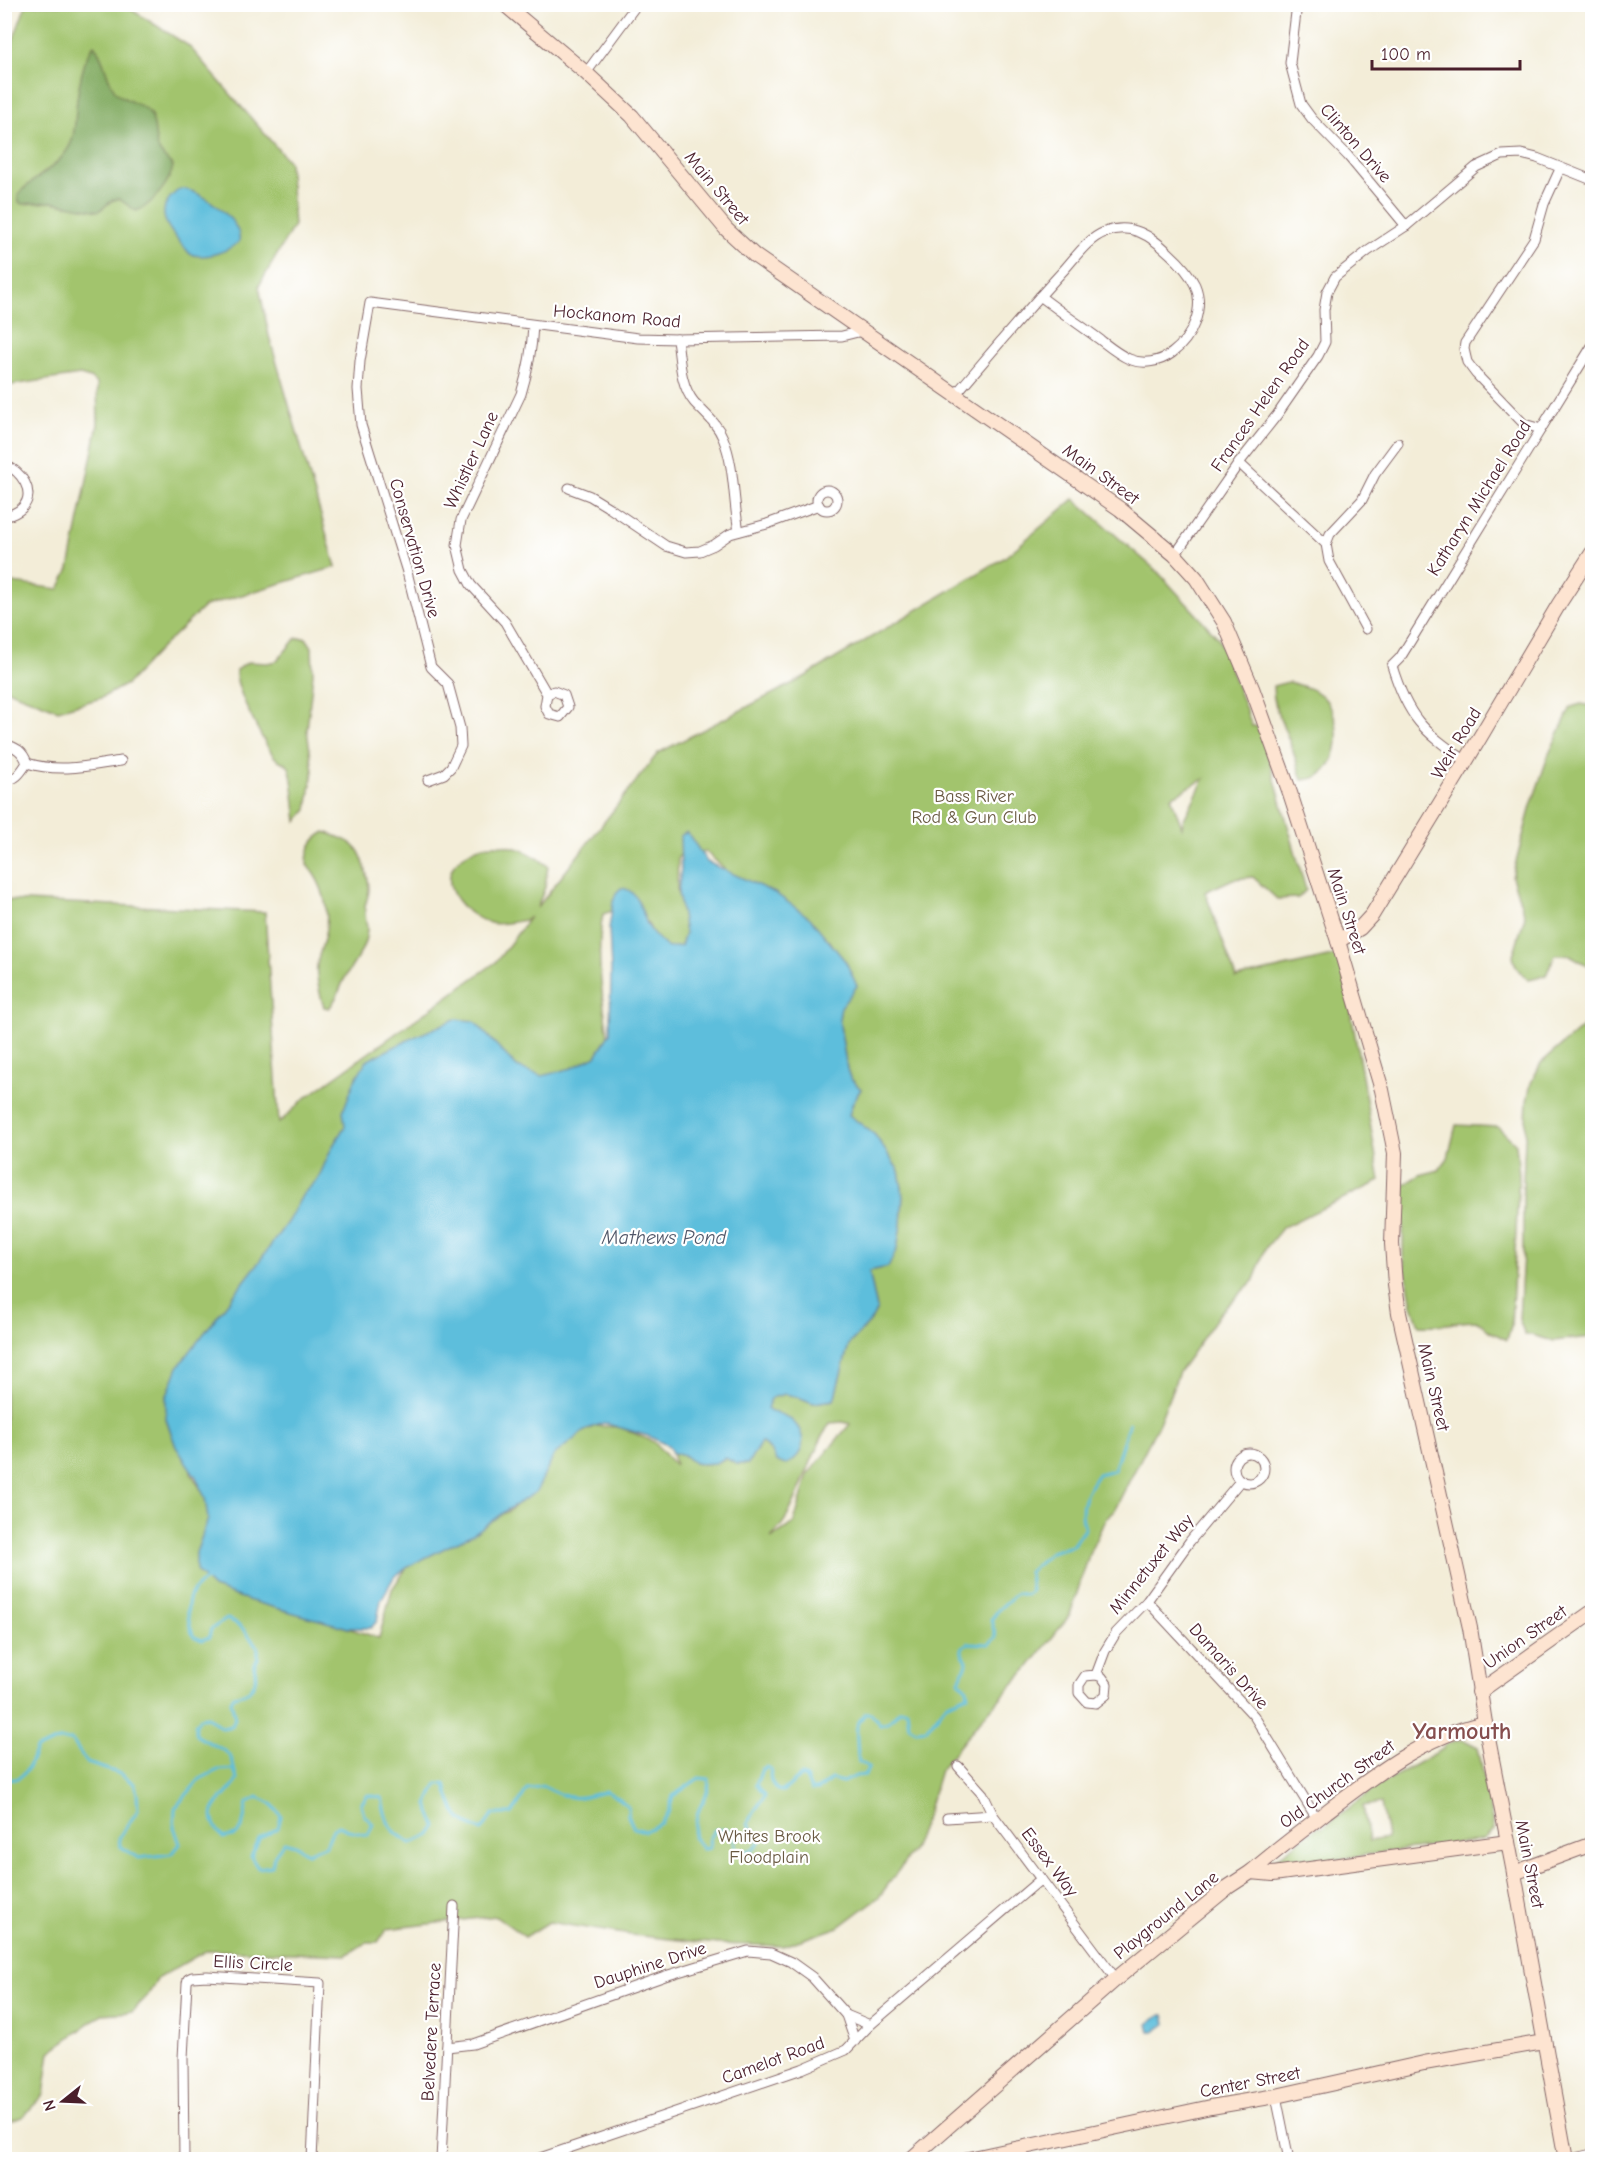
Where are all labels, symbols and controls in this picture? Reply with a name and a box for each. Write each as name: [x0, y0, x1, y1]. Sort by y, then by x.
scale bar: [1372, 33, 1520, 71]
text: 100 m: [1381, 44, 1431, 65]
street label: Clinton Drive: [1316, 99, 1396, 187]
street label: Main Street: [680, 147, 754, 230]
street label: Hockanom Road: [552, 300, 682, 333]
street label: Frances Helen Road: [1207, 335, 1314, 476]
street label: Whistler Lane: [440, 408, 503, 512]
street label: Katharyn Michael Road: [1423, 417, 1536, 580]
street label: Main Street: [1058, 440, 1144, 510]
street label: Conservation Drive: [385, 476, 444, 620]
street label: Weir Road: [1427, 704, 1486, 783]
park label: Bass River Rod & Gun Club: [911, 786, 1037, 828]
street label: Main Street: [1323, 865, 1371, 958]
water label: Mathews Pond: [601, 1226, 728, 1249]
street label: Main Street: [1413, 1341, 1454, 1434]
street label: Minnetuxet Way: [1105, 1509, 1199, 1619]
street label: Union Street: [1480, 1600, 1572, 1674]
street label: Damaris Drive: [1185, 1619, 1273, 1714]
district label: Yarmouth: [1413, 1717, 1511, 1745]
street label: Old Church Street: [1276, 1735, 1400, 1833]
street label: Main Street: [1511, 1818, 1549, 1911]
street label: Essex Way: [1017, 1824, 1083, 1902]
park label: Whites Brook Floodplain: [718, 1826, 820, 1868]
street label: Playground Lane: [1110, 1867, 1223, 1964]
street label: Dauphine Drive: [591, 1937, 709, 1994]
street label: Ellis Circle: [213, 1951, 293, 1976]
street label: Belvedere Terrace: [417, 1962, 446, 2102]
street label: Camelot Road: [719, 2032, 827, 2089]
street label: Center Street: [1198, 2062, 1303, 2103]
north arrow: [33, 2071, 93, 2131]
text: N: [40, 2098, 60, 2113]

